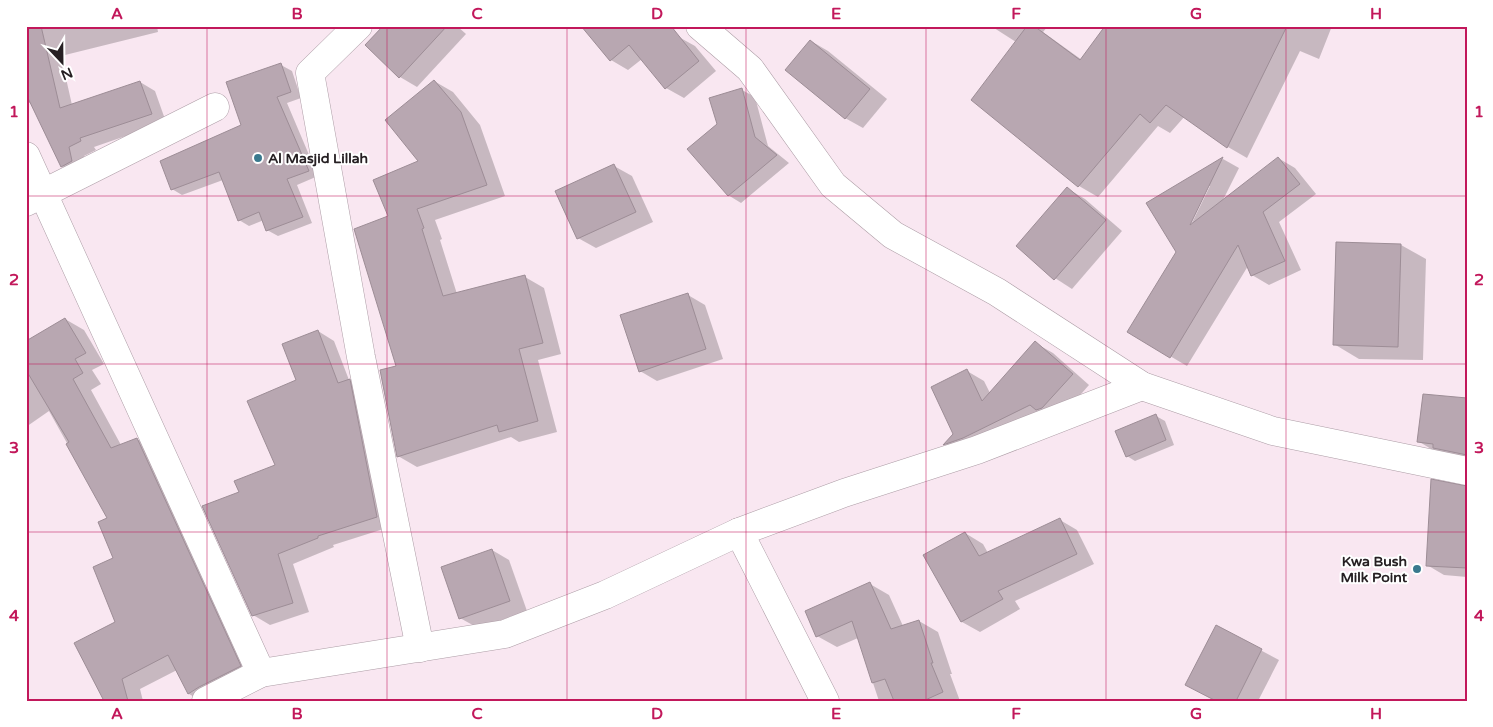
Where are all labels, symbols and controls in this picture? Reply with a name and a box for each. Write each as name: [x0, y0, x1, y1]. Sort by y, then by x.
text: A: [111, 4, 123, 24]
text: B: [291, 4, 303, 24]
text: C: [471, 4, 483, 24]
text: D: [651, 4, 663, 24]
text: E: [831, 4, 841, 24]
text: F: [1011, 4, 1021, 24]
text: G: [1190, 4, 1202, 24]
text: H: [1370, 4, 1382, 24]
north arrow: [38, 38, 88, 88]
text: N: [58, 64, 75, 84]
text: 1: [9, 102, 19, 122]
text: 1: [1474, 102, 1484, 122]
place label: Al Masjid Lillah: [268, 150, 368, 167]
marker: Al Masjid Lillah: [252, 152, 264, 164]
text: 2: [9, 270, 19, 290]
text: 2: [1474, 270, 1484, 290]
text: 3: [9, 438, 19, 458]
text: 3: [1474, 438, 1484, 458]
place label: Kwa Bush Milk Point: [1340, 553, 1408, 586]
marker: Kwa Bush Milk Point: [1411, 563, 1423, 575]
text: 4: [9, 606, 19, 626]
text: 4: [1474, 606, 1484, 626]
text: A: [111, 704, 123, 724]
text: B: [291, 704, 303, 724]
text: C: [471, 704, 483, 724]
text: D: [651, 704, 663, 724]
text: E: [831, 704, 841, 724]
text: F: [1011, 704, 1021, 724]
text: G: [1190, 704, 1202, 724]
text: H: [1370, 704, 1382, 724]

